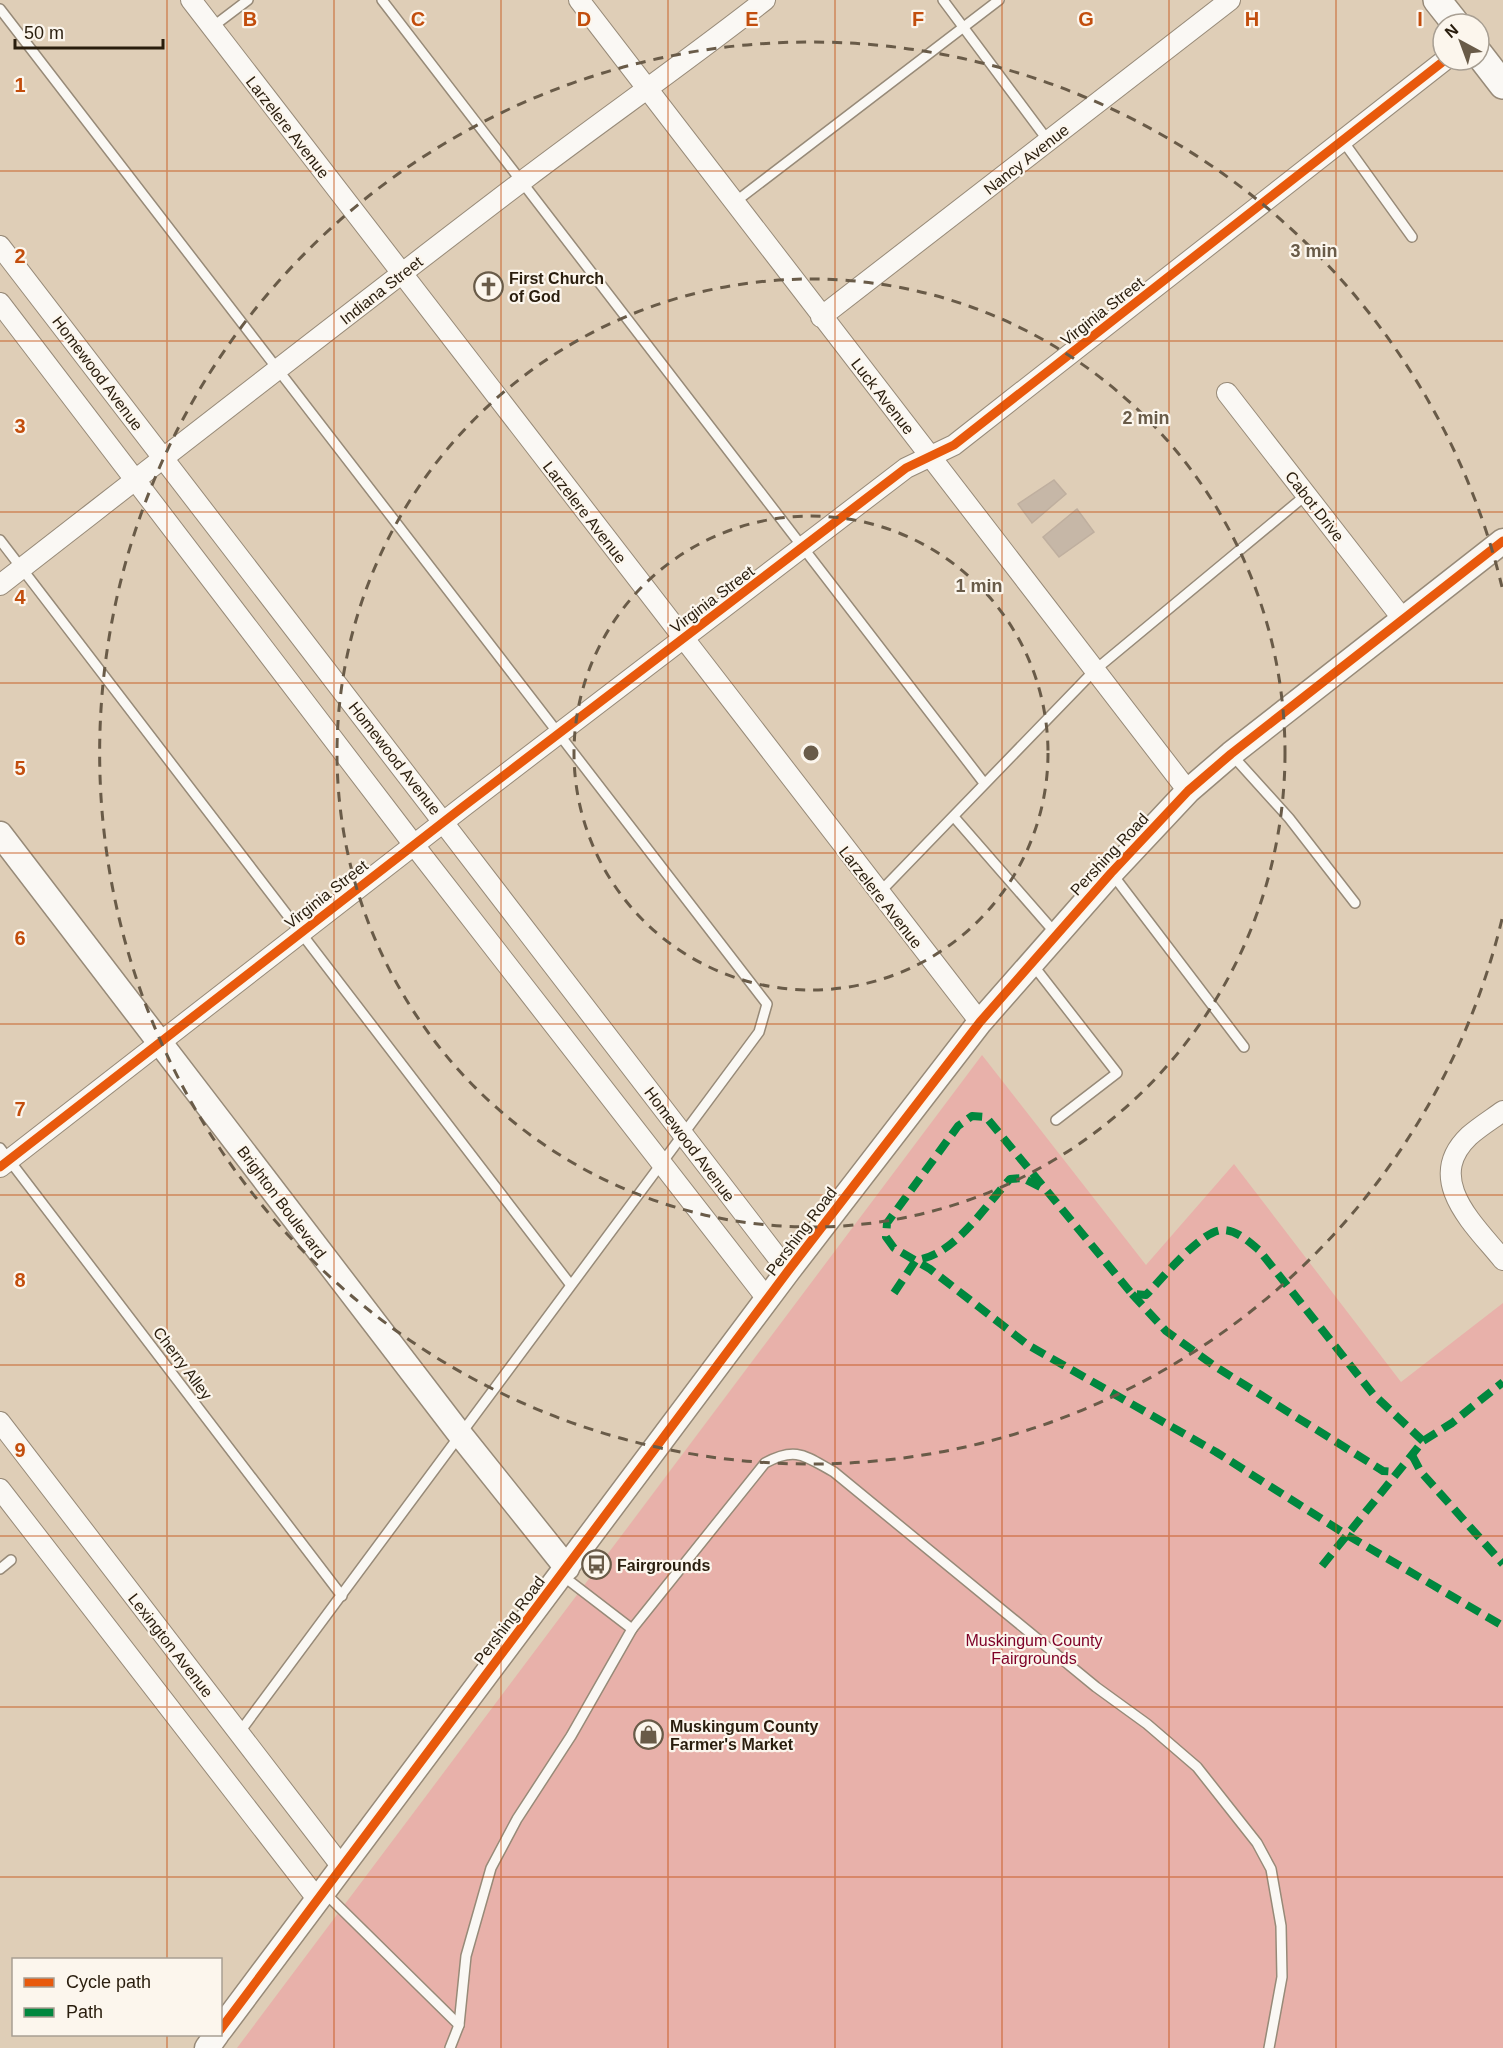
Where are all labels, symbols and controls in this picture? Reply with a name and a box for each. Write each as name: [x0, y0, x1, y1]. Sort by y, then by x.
text: B: [243, 8, 257, 30]
text: C: [411, 8, 425, 30]
text: D: [577, 8, 591, 30]
text: E: [745, 8, 759, 30]
text: F: [912, 8, 924, 30]
text: G: [1078, 8, 1094, 30]
text: H: [1245, 8, 1259, 30]
text: I: [1417, 8, 1423, 30]
scale bar: [15, 12, 164, 50]
north arrow: [1431, 12, 1491, 72]
text: N: [1442, 21, 1461, 41]
text: 50 m: [24, 23, 64, 43]
street label: Larzelere Avenue: [243, 73, 333, 182]
text: 1: [14, 74, 26, 96]
street label: Nancy Avenue: [981, 121, 1072, 198]
text: 3 min: [1290, 241, 1338, 261]
text: 2: [14, 245, 26, 267]
street label: Indiana Street: [337, 253, 426, 328]
place label: First Church of God: [509, 270, 604, 305]
church icon: First Church of God: [472, 271, 504, 303]
street label: Virginia Street: [1058, 274, 1147, 349]
street label: Homewood Avenue: [49, 313, 146, 434]
street label: Luck Avenue: [848, 355, 917, 438]
text: 2 min: [1122, 408, 1170, 428]
text: 3: [14, 415, 26, 437]
street label: Larzelere Avenue: [540, 458, 630, 567]
street label: Cabot Drive: [1282, 468, 1347, 545]
street label: Virginia Street: [667, 562, 758, 636]
text: 1 min: [955, 576, 1003, 596]
text: 4: [14, 586, 26, 608]
street label: Homewood Avenue: [345, 699, 444, 818]
centre of rings: [801, 743, 821, 763]
text: 5: [14, 757, 26, 779]
street label: Pershing Road: [1067, 810, 1152, 899]
street label: Larzelere Avenue: [836, 843, 926, 952]
street label: Virginia Street: [282, 857, 371, 932]
text: 6: [14, 927, 26, 949]
street label: Homewood Avenue: [641, 1084, 738, 1205]
text: 7: [14, 1098, 26, 1120]
street label: Brighton Boulevard: [234, 1143, 329, 1262]
street label: Pershing Road: [763, 1184, 840, 1279]
text: 8: [14, 1269, 26, 1291]
street label: Cherry Alley: [150, 1324, 215, 1403]
text: 9: [14, 1439, 26, 1461]
bus stop icon: Fairgrounds: [580, 1549, 612, 1581]
place label: Fairgrounds: [617, 1557, 710, 1574]
street label: Pershing Road: [471, 1573, 548, 1668]
street label: Lexington Avenue: [125, 1590, 216, 1701]
park label: Muskingum County Fairgrounds: [966, 1632, 1102, 1667]
place label: Muskingum County Farmer's Market: [670, 1718, 819, 1753]
shop icon: Muskingum County Farmer's Market: [633, 1719, 665, 1751]
legend: [12, 1958, 222, 2036]
text: Cycle path: [66, 1972, 151, 1992]
text: Path: [66, 2002, 103, 2022]

